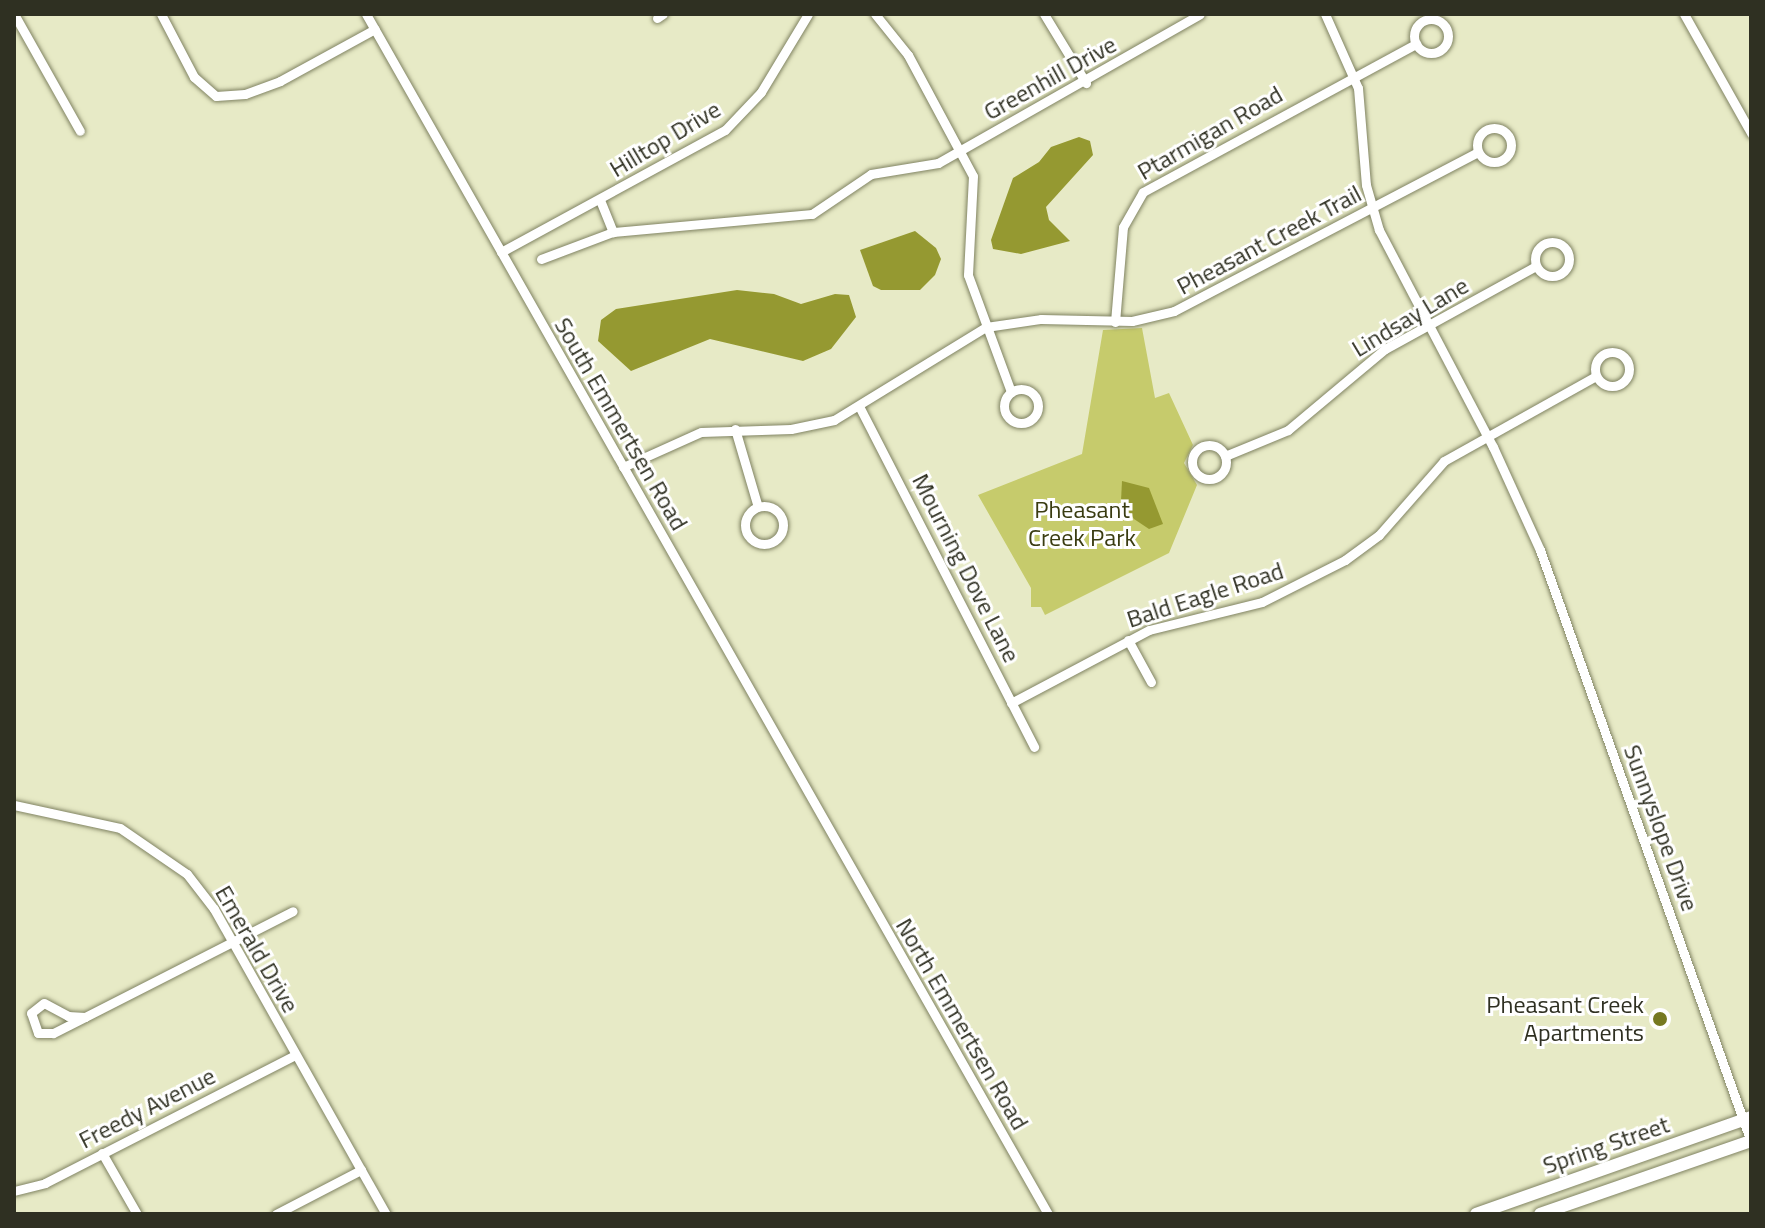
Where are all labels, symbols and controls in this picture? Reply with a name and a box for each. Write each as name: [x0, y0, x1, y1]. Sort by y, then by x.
street label: Greenhill Drive: [979, 30, 1121, 126]
street label: Ptarmigan Road: [1132, 80, 1288, 186]
street label: Hilltop Drive: [604, 95, 726, 183]
street label: Pheasant Creek Trail: [1172, 179, 1366, 301]
street label: Lindsay Lane: [1347, 271, 1473, 363]
street label: South Emmertsen Road: [548, 313, 694, 535]
street label: Mourning Dove Lane: [906, 469, 1026, 667]
park label: Pheasant Creek Park: [1028, 496, 1136, 552]
street label: Bald Eagle Road: [1123, 556, 1287, 634]
street label: Sunnyslope Drive: [1618, 741, 1704, 915]
street label: Emerald Drive: [209, 880, 305, 1018]
street label: North Emmertsen Road: [890, 913, 1034, 1135]
place label: Pheasant Creek Apartments: [1486, 991, 1644, 1047]
marker: Pheasant Creek Apartments: [1651, 1010, 1669, 1028]
street label: Freedy Avenue: [74, 1061, 220, 1155]
street label: Spring Street: [1539, 1110, 1673, 1180]

